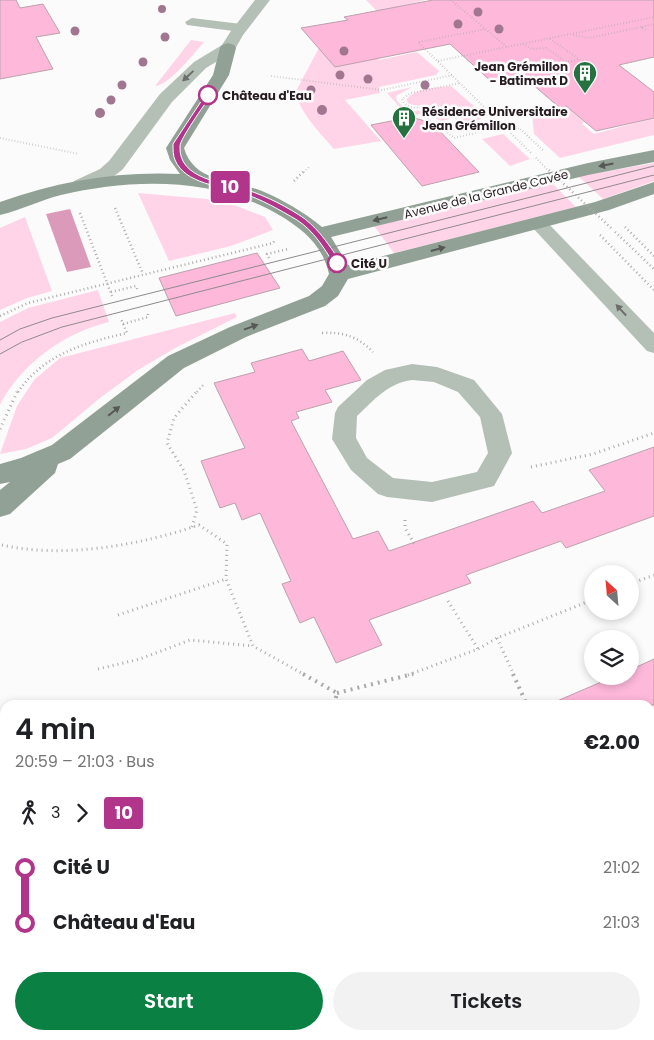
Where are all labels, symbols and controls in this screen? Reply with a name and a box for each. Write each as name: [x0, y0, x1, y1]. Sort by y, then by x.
place label: Jean Grémillon - Batiment D: [474, 58, 568, 89]
building icon: Jean Grémillon - Batiment D: [572, 60, 598, 94]
one-way arrow: [182, 70, 194, 82]
marker: Château d'Eau: [198, 85, 218, 105]
place label: Château d'Eau: [222, 87, 312, 104]
place label: Résidence Universitaire Jean Grémillon: [422, 103, 568, 134]
building icon: Résidence Universitaire Jean Grémillon: [391, 105, 417, 139]
one-way arrow: [598, 162, 614, 170]
street label: Avenue de la Grande Cavée: [402, 165, 570, 223]
line badge: 10: [208, 171, 252, 203]
text: 10: [221, 174, 239, 199]
one-way arrow: [372, 215, 387, 223]
one-way arrow: [431, 245, 446, 253]
marker: Cité U: [327, 253, 347, 273]
place label: Cité U: [351, 255, 387, 272]
one-way arrow: [615, 304, 627, 316]
one-way arrow: [244, 323, 259, 330]
one-way arrow: [107, 405, 120, 416]
north arrow: [584, 565, 639, 620]
map controls: [584, 565, 639, 685]
button: layers: [584, 630, 639, 685]
text: 4 min: [15, 710, 96, 749]
text: €2.00: [584, 729, 640, 756]
text: 20:59 – 21:03 · Bus: [15, 750, 155, 773]
icon: walk: [15, 799, 43, 827]
icon: forward: [68, 799, 96, 827]
text: 10: [114, 800, 133, 825]
text: 3: [51, 801, 60, 824]
text: Cité U: [53, 854, 110, 881]
text: 21:02: [603, 856, 640, 879]
text: Château d'Eau: [53, 909, 195, 936]
text: 21:03: [603, 911, 640, 934]
button: Start: [15, 972, 323, 1030]
button: Tickets: [333, 972, 640, 1030]

